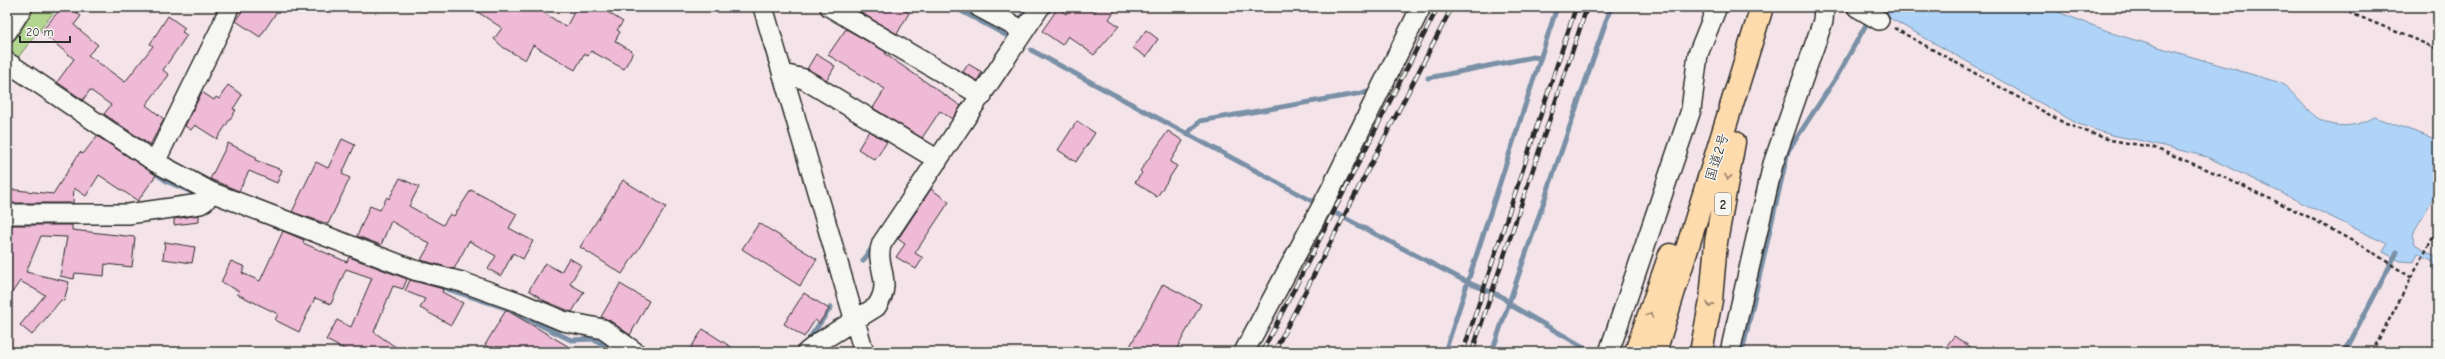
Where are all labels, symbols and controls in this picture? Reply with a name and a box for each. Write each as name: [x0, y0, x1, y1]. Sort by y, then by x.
scale bar: [20, 18, 70, 44]
text: 20 m: [26, 25, 54, 39]
street label: 国道2号: [1702, 131, 1732, 183]
one-way arrow: [1724, 174, 1732, 180]
road number: 2: [1715, 193, 1731, 215]
one-way arrow: [1706, 302, 1715, 309]
one-way arrow: [1645, 312, 1653, 319]

